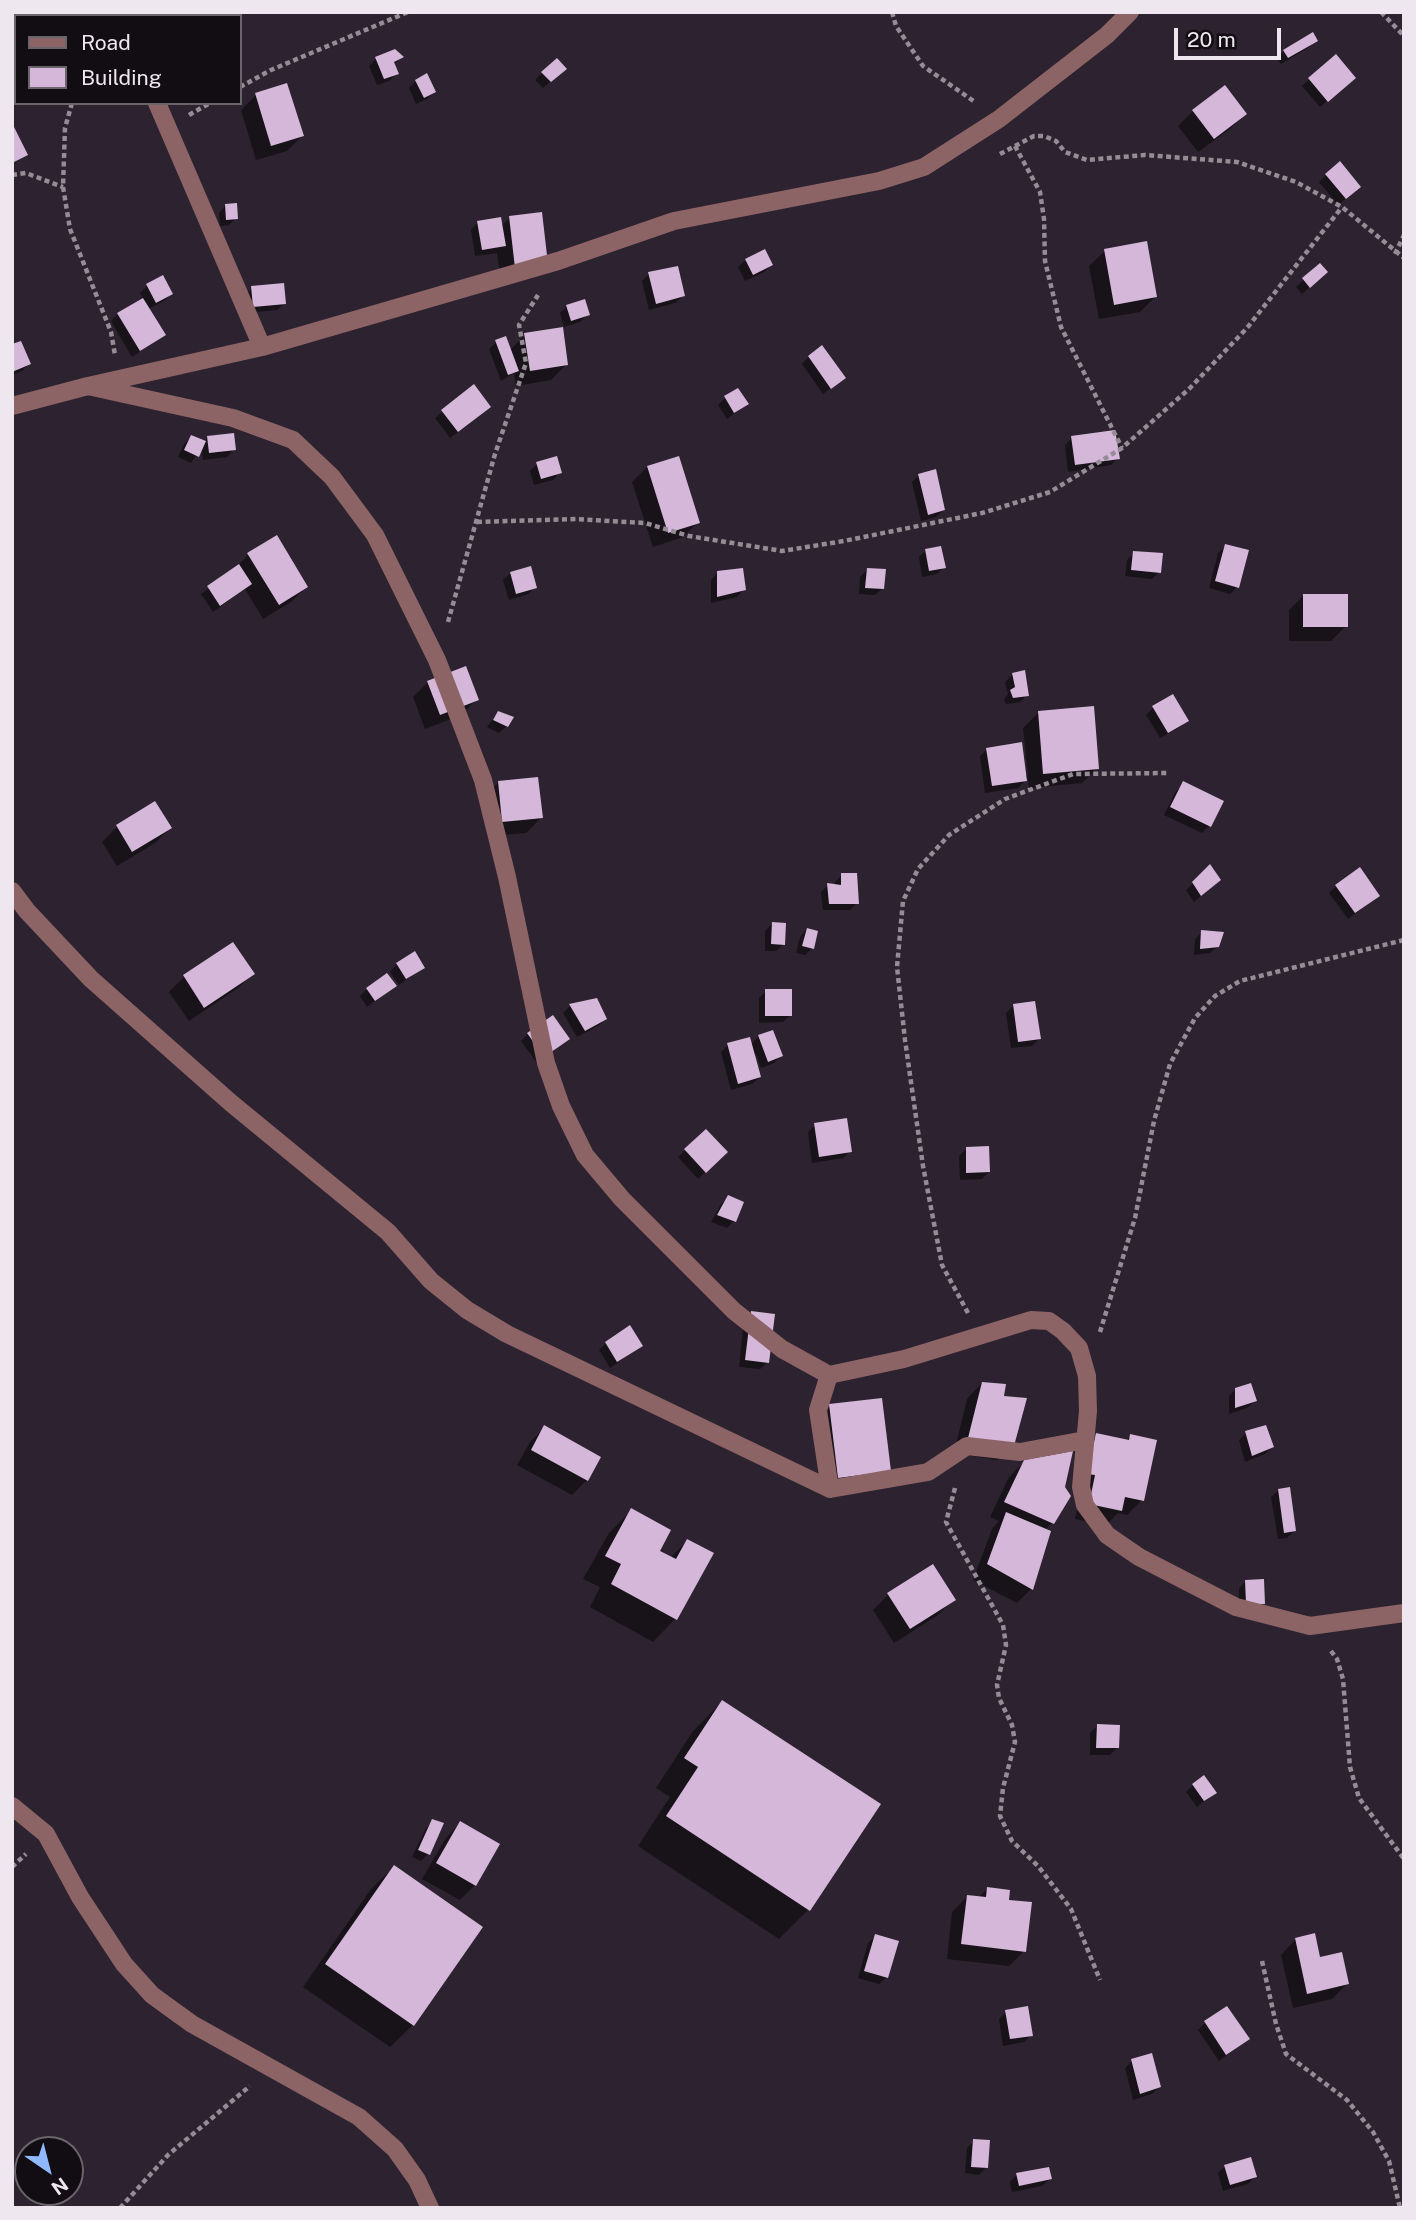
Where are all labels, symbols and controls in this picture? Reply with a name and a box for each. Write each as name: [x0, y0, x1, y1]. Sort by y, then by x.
legend: [14, 14, 242, 105]
scale bar: [1178, 14, 1285, 58]
text: 20 m: [1187, 27, 1236, 52]
text: Road: [81, 30, 131, 55]
text: Building: [81, 65, 162, 90]
north arrow: [14, 2136, 84, 2206]
text: N: [48, 2173, 72, 2200]

